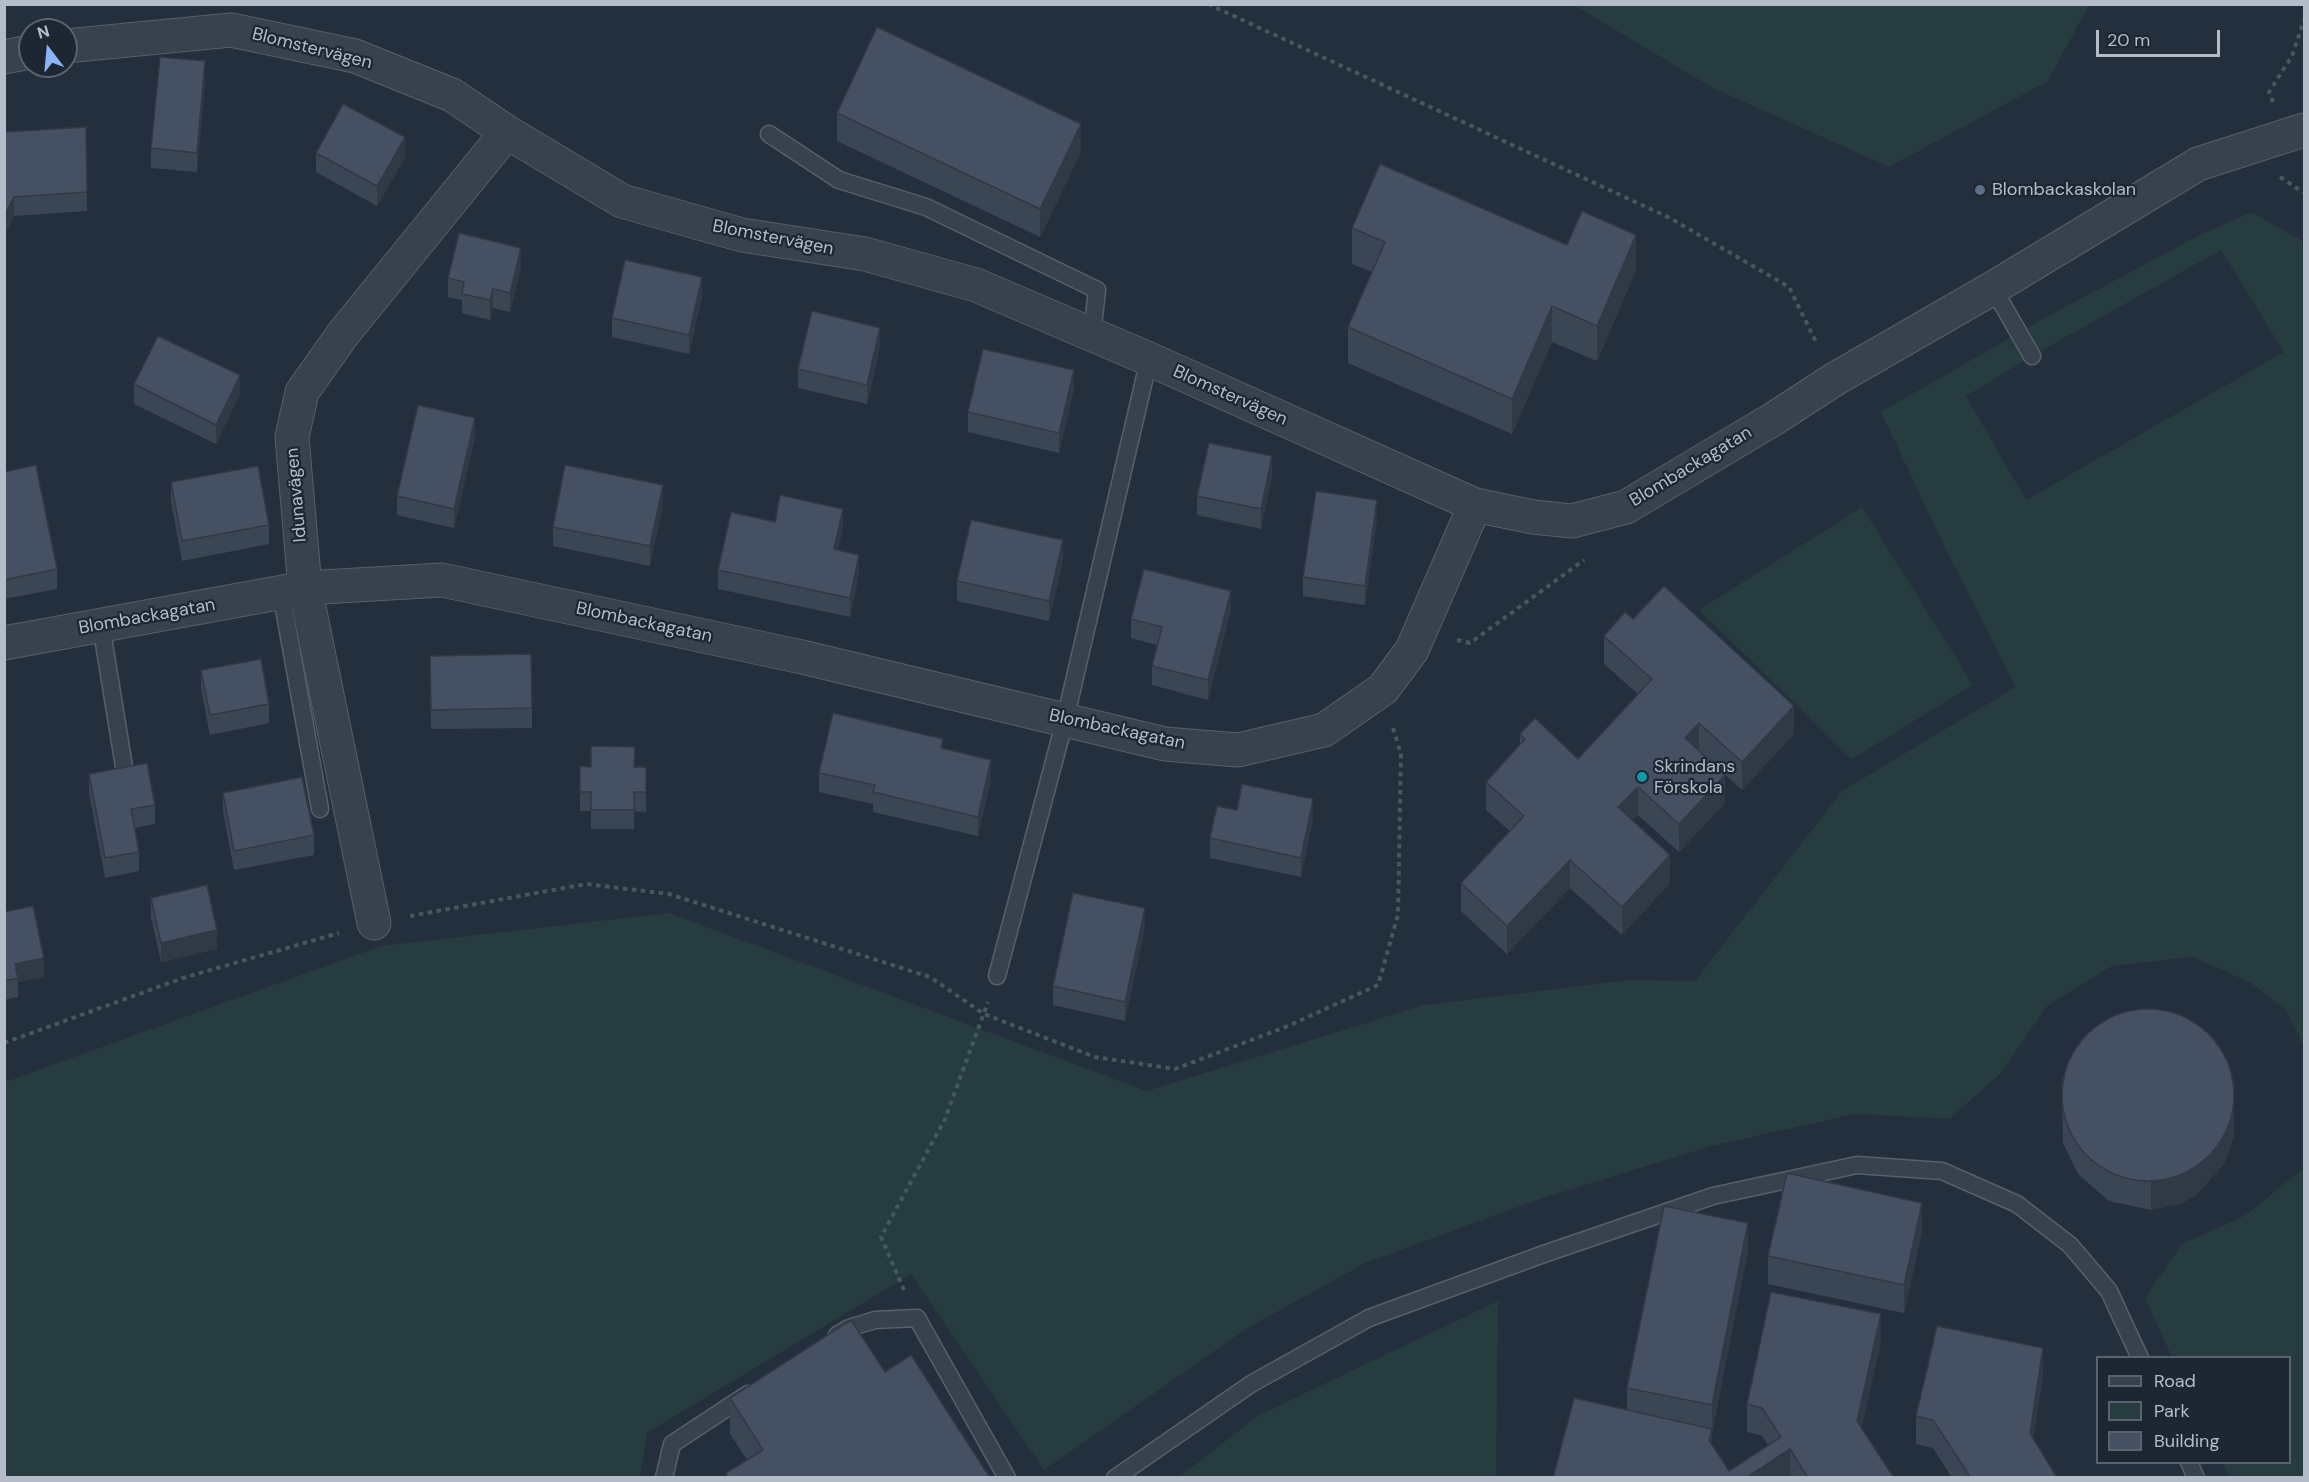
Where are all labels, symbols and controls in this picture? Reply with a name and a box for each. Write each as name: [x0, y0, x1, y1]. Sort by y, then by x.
north arrow: [18, 18, 78, 78]
scale bar: [2099, 18, 2224, 56]
text: N: [35, 20, 52, 44]
street label: Blomstervägen: [250, 24, 374, 74]
text: 20 m: [2107, 28, 2150, 52]
place label: Blombackaskolan: [1992, 179, 2136, 201]
marker: Blombackaskolan: [1973, 183, 1987, 197]
street label: Blomstervägen: [711, 216, 835, 260]
street label: Blomstervägen: [1169, 361, 1291, 431]
street label: Blombackagatan: [1626, 422, 1756, 512]
street label: Idunavägen: [282, 447, 312, 543]
street label: Blombackagatan: [77, 594, 217, 640]
street label: Blombackagatan: [574, 598, 714, 648]
street label: Blombackagatan: [1047, 705, 1187, 755]
place label: Skrindans Förskola: [1654, 756, 1735, 798]
marker: Skrindans Förskola: [1635, 770, 1649, 784]
legend: [2096, 1356, 2291, 1464]
text: Road: [2154, 1369, 2196, 1393]
text: Park: [2154, 1399, 2190, 1423]
text: Building: [2154, 1429, 2219, 1453]

